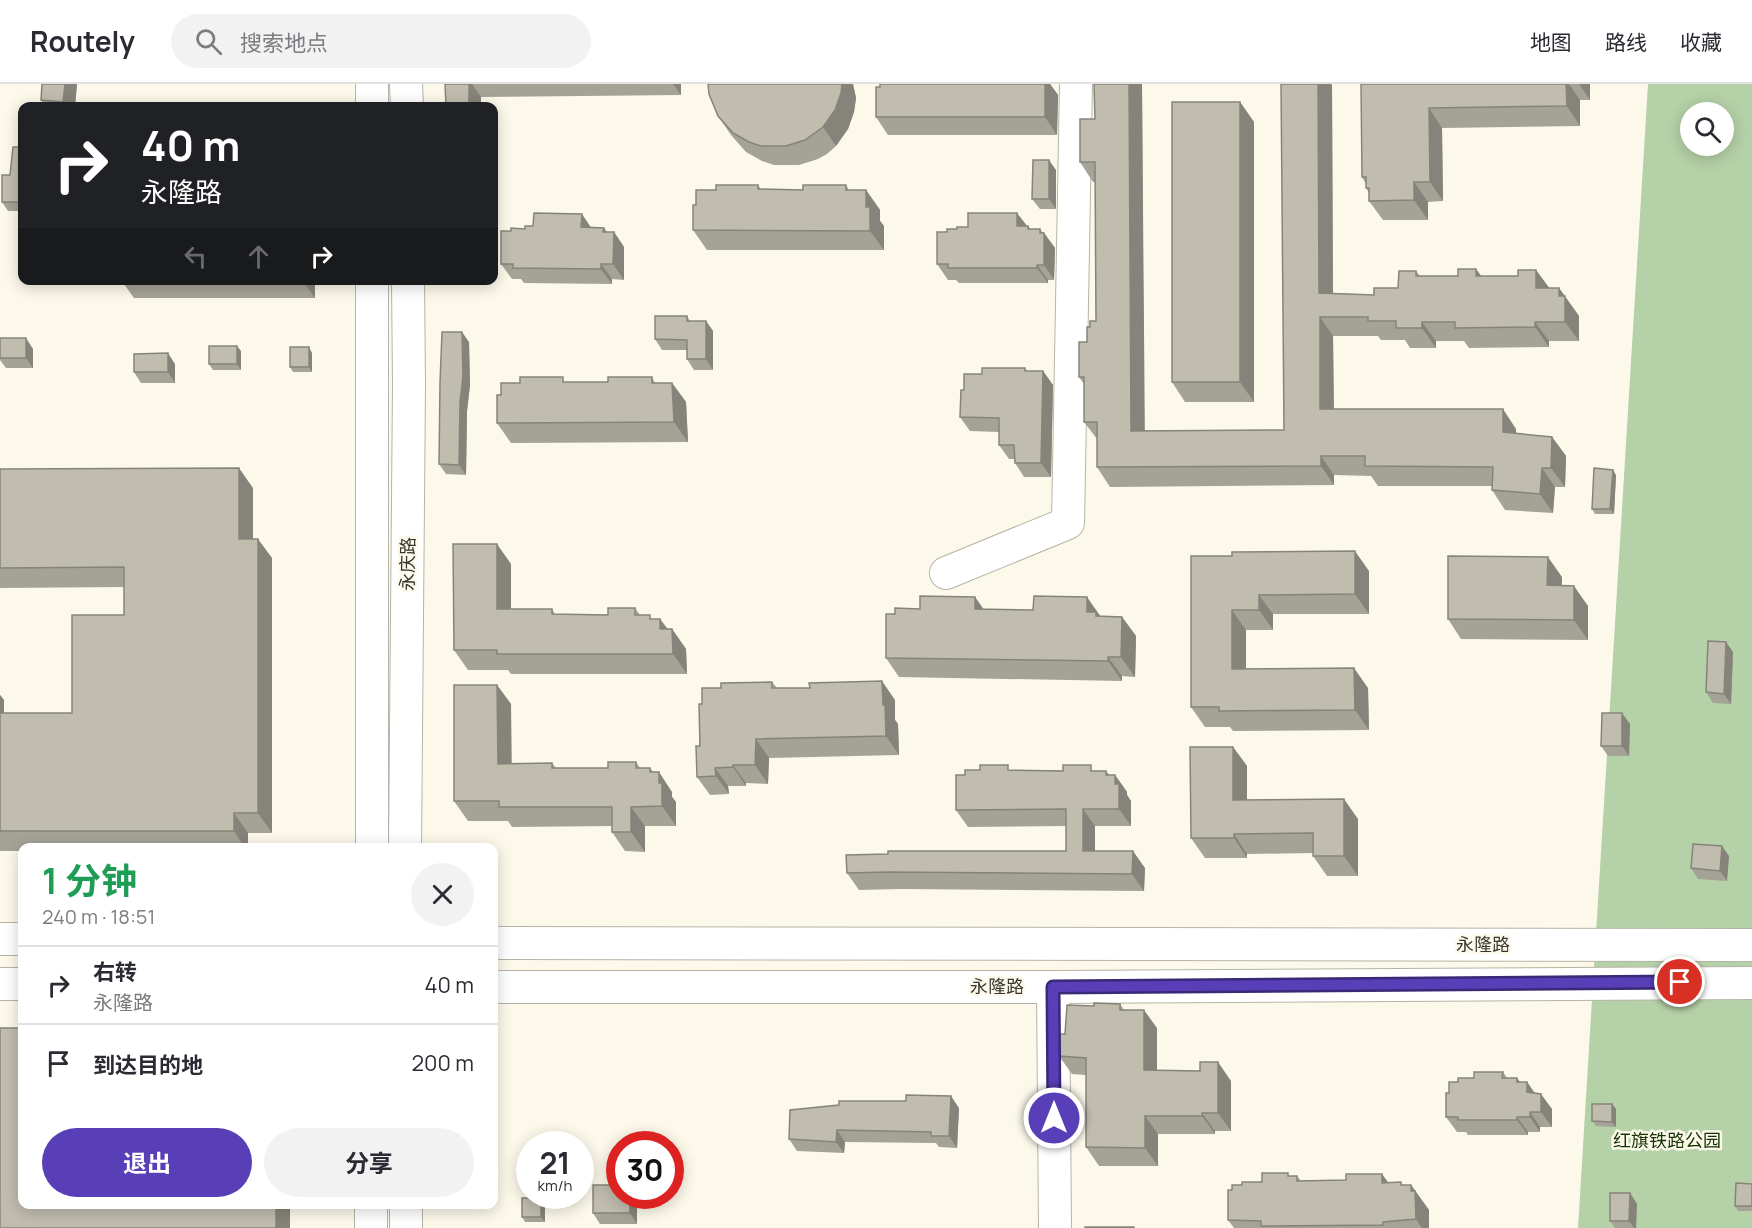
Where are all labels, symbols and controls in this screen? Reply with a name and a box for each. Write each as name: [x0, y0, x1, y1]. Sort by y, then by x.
search box: [171, 14, 591, 68]
text: Routely: [30, 22, 135, 60]
icon: search: [192, 25, 225, 58]
text: 搜索地点: [240, 28, 328, 58]
text: 地图: [1530, 28, 1572, 56]
text: 路线: [1605, 28, 1647, 56]
text: 收藏: [1680, 28, 1722, 56]
map controls: [1680, 102, 1734, 156]
button: search: [1680, 102, 1734, 156]
text: 40 m: [141, 116, 240, 174]
icon: right: [42, 126, 120, 204]
text: 永隆路: [141, 173, 222, 210]
icon: left: [179, 240, 212, 273]
icon: ahead: [242, 240, 275, 273]
icon: right: [305, 240, 338, 273]
street label: 永庆路: [395, 537, 419, 591]
text: 1 分钟: [42, 856, 137, 905]
button: close: [411, 863, 474, 926]
text: 240 m · 18:51: [42, 903, 155, 930]
street label: 永隆路: [1456, 932, 1510, 956]
pin: [1654, 956, 1705, 1007]
text: 右转: [93, 957, 137, 987]
icon: arrive: [1663, 965, 1696, 998]
icon: right: [42, 969, 75, 1002]
text: 40 m: [425, 970, 474, 1000]
street label: 永隆路: [970, 974, 1024, 998]
text: 永隆路: [93, 989, 153, 1016]
icon: arrive: [42, 1047, 75, 1080]
text: 200 m: [412, 1048, 474, 1078]
text: 到达目的地: [93, 1050, 203, 1080]
position arrow: [1022, 1086, 1086, 1150]
button: 退出: [42, 1128, 252, 1197]
button: 分享: [264, 1128, 474, 1197]
park label: 红旗铁路公园: [1613, 1128, 1721, 1152]
speed limit sign: 30: [606, 1131, 684, 1209]
text: 21: [539, 1142, 571, 1183]
text: km/h: [538, 1175, 572, 1196]

